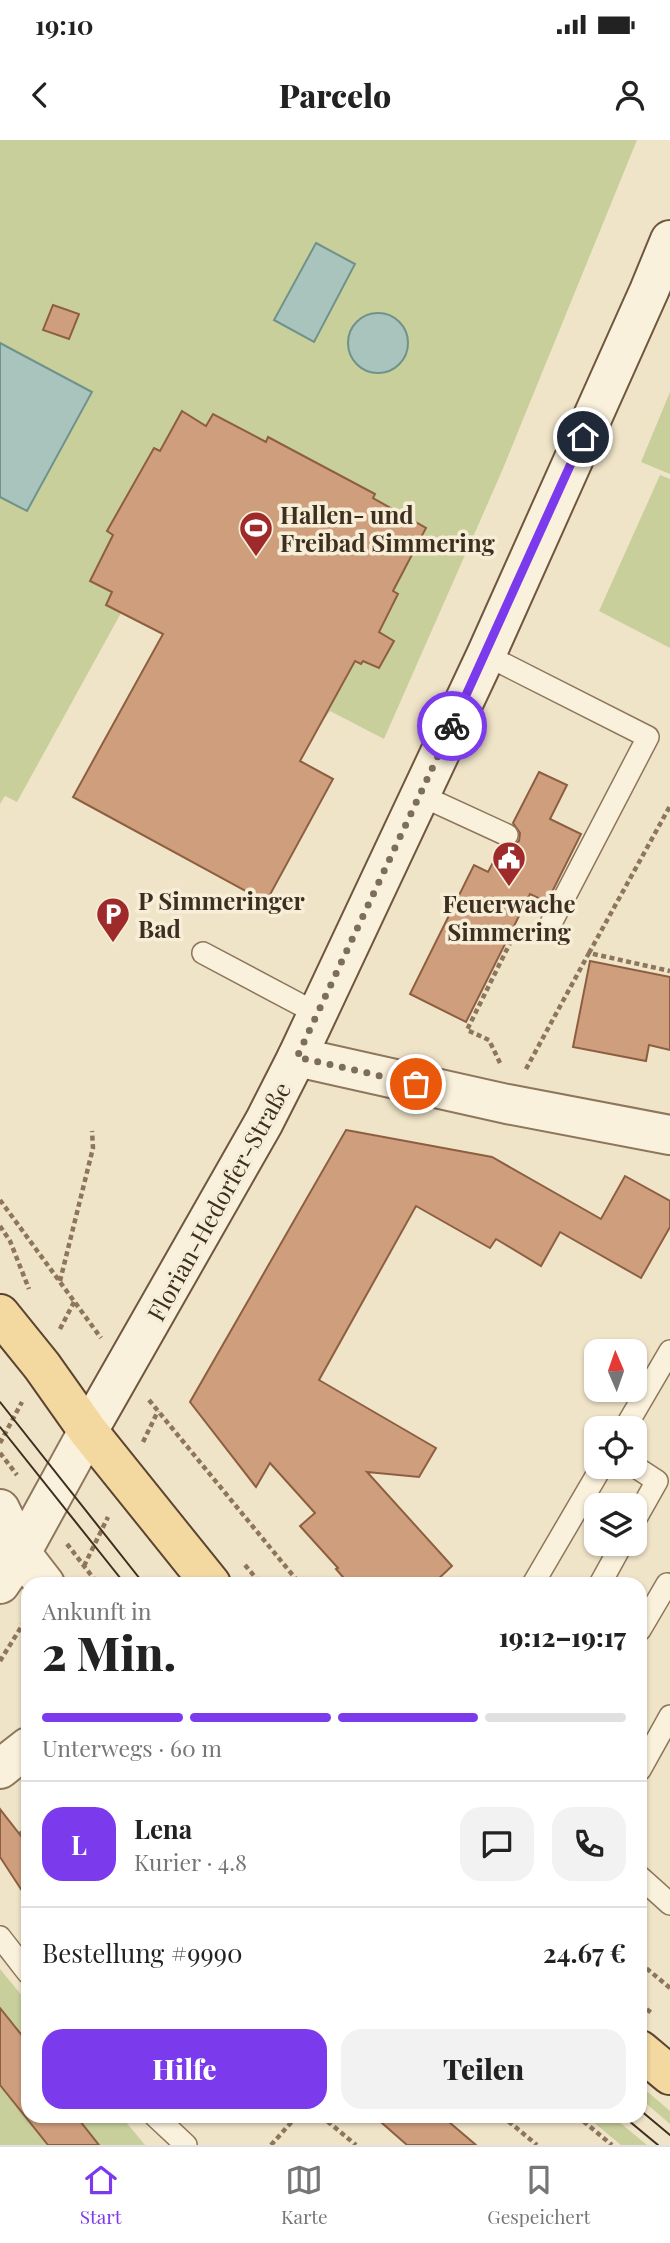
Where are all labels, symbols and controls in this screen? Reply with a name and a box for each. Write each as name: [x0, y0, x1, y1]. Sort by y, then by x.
text: 19:10: [35, 7, 94, 42]
text: Parcelo: [279, 73, 391, 116]
icon: back: [21, 76, 59, 114]
icon: person: [611, 76, 649, 114]
pin: [553, 407, 613, 467]
icon: home: [564, 418, 602, 456]
place label: Hallen- und Freibad Simmering: [280, 498, 495, 558]
sports icon: Hallen- und Freibad Simmering: [237, 509, 275, 558]
courier: [417, 691, 487, 761]
icon: bike: [433, 707, 471, 745]
public building icon: Feuerwache Simmering: [490, 839, 528, 888]
place label: P Simmeringer Bad: [138, 884, 305, 944]
place label: Feuerwache Simmering: [442, 887, 576, 947]
parking icon: P Simmeringer Bad: [94, 895, 132, 944]
pin: [386, 1054, 446, 1114]
icon: bag: [397, 1065, 435, 1103]
street label: Florian-Hedorfer-Straße: [139, 1076, 297, 1326]
north arrow: [584, 1339, 648, 1402]
map controls: [584, 1339, 647, 1556]
button: locate: [584, 1416, 647, 1479]
button: layers: [584, 1493, 647, 1556]
text: Ankunft in: [42, 1595, 152, 1626]
text: 19:12–19:17: [499, 1619, 626, 1654]
text: 2 Min.: [42, 1621, 176, 1683]
text: Unterwegs · 60 m: [42, 1732, 222, 1763]
button: chat: [460, 1807, 534, 1881]
button: phone: [552, 1807, 626, 1881]
text: Lena: [134, 1811, 192, 1846]
text: L: [71, 1827, 87, 1862]
text: Kurier · 4.8: [134, 1846, 247, 1877]
text: Bestellung #9990: [42, 1935, 243, 1970]
text: 24.67 €: [543, 1935, 626, 1970]
button: Hilfe: [42, 2029, 327, 2109]
button: Teilen: [341, 2029, 626, 2109]
tab: Start: [80, 2161, 121, 2229]
tab: Karte: [281, 2161, 328, 2229]
tab: Gespeichert: [487, 2161, 590, 2229]

